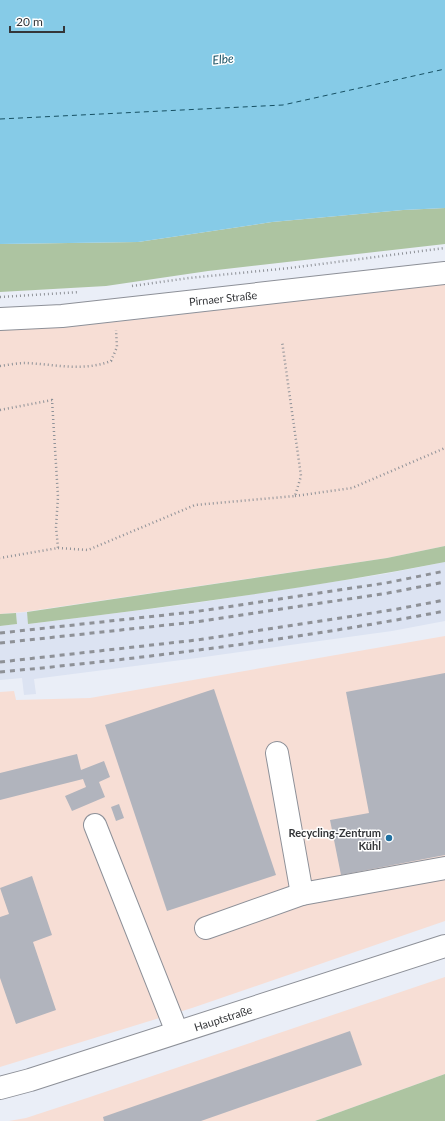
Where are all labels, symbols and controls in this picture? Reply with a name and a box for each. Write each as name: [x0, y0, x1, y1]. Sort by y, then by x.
scale bar: [10, 8, 64, 34]
text: 20 m: [16, 14, 43, 29]
water label: Elbe: [212, 51, 234, 67]
street label: Pirnaer Straße: [188, 288, 258, 308]
place label: Recycling-Zentrum Kühl: [289, 826, 381, 852]
marker: Recycling-Zentrum Kühl: [384, 833, 394, 843]
street label: Hauptstraße: [192, 1002, 254, 1033]

